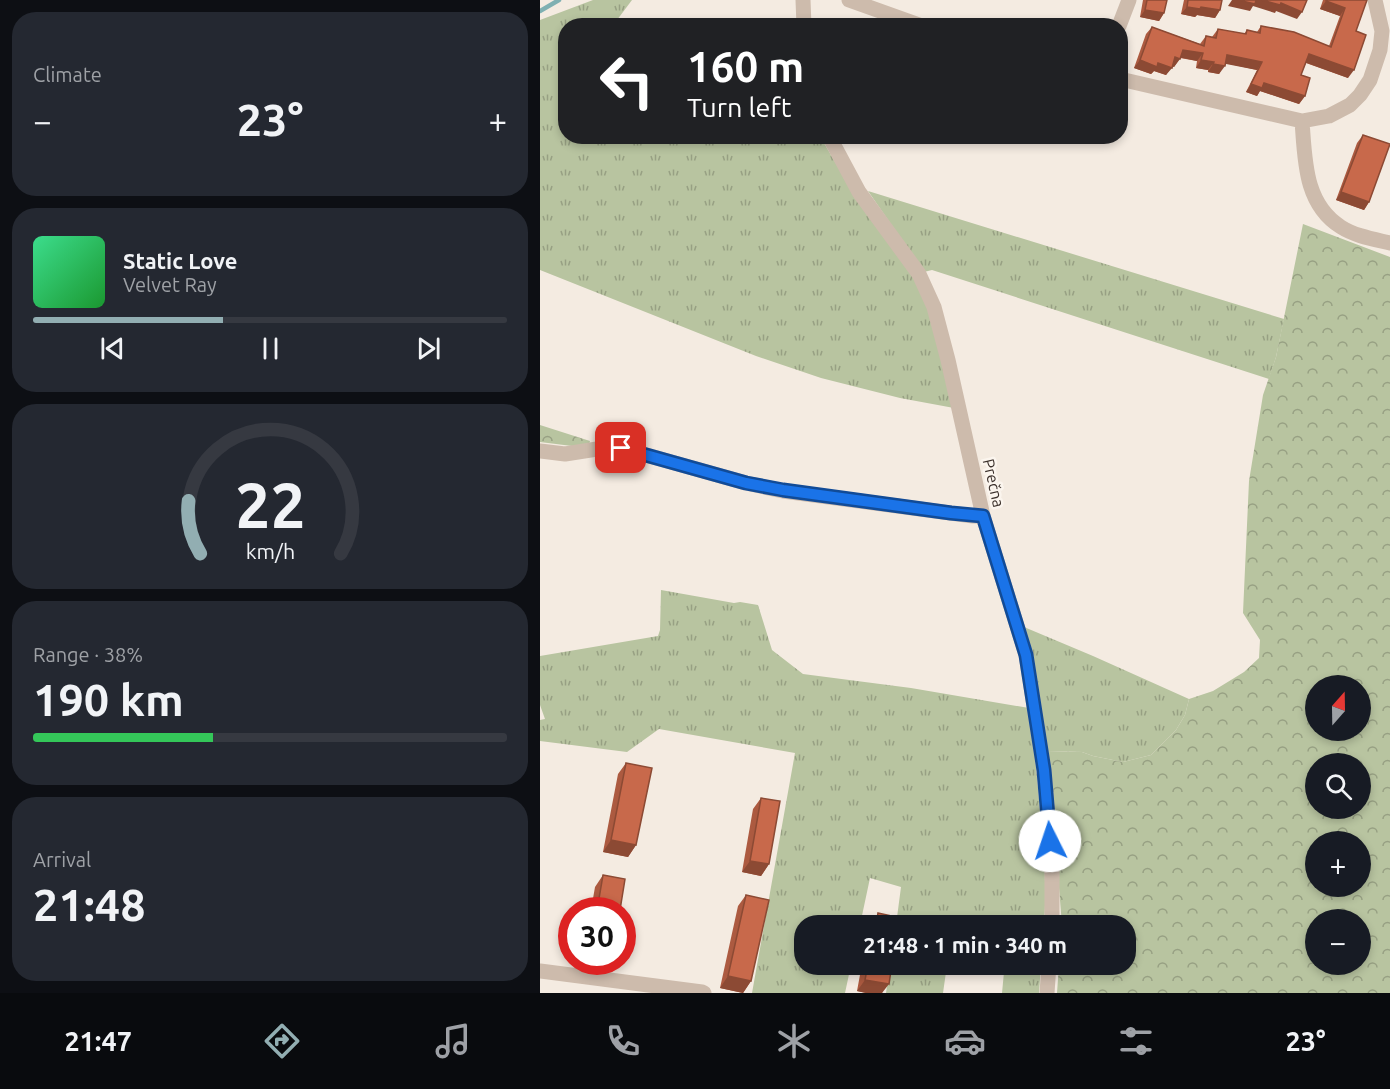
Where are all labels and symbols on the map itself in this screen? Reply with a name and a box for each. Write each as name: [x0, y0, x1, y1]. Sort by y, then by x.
pin: [595, 422, 646, 473]
street label: Prečna: [980, 457, 1008, 509]
north arrow: [1305, 675, 1371, 741]
position arrow: [1018, 809, 1082, 873]
speed limit sign: 30: [558, 897, 636, 975]

